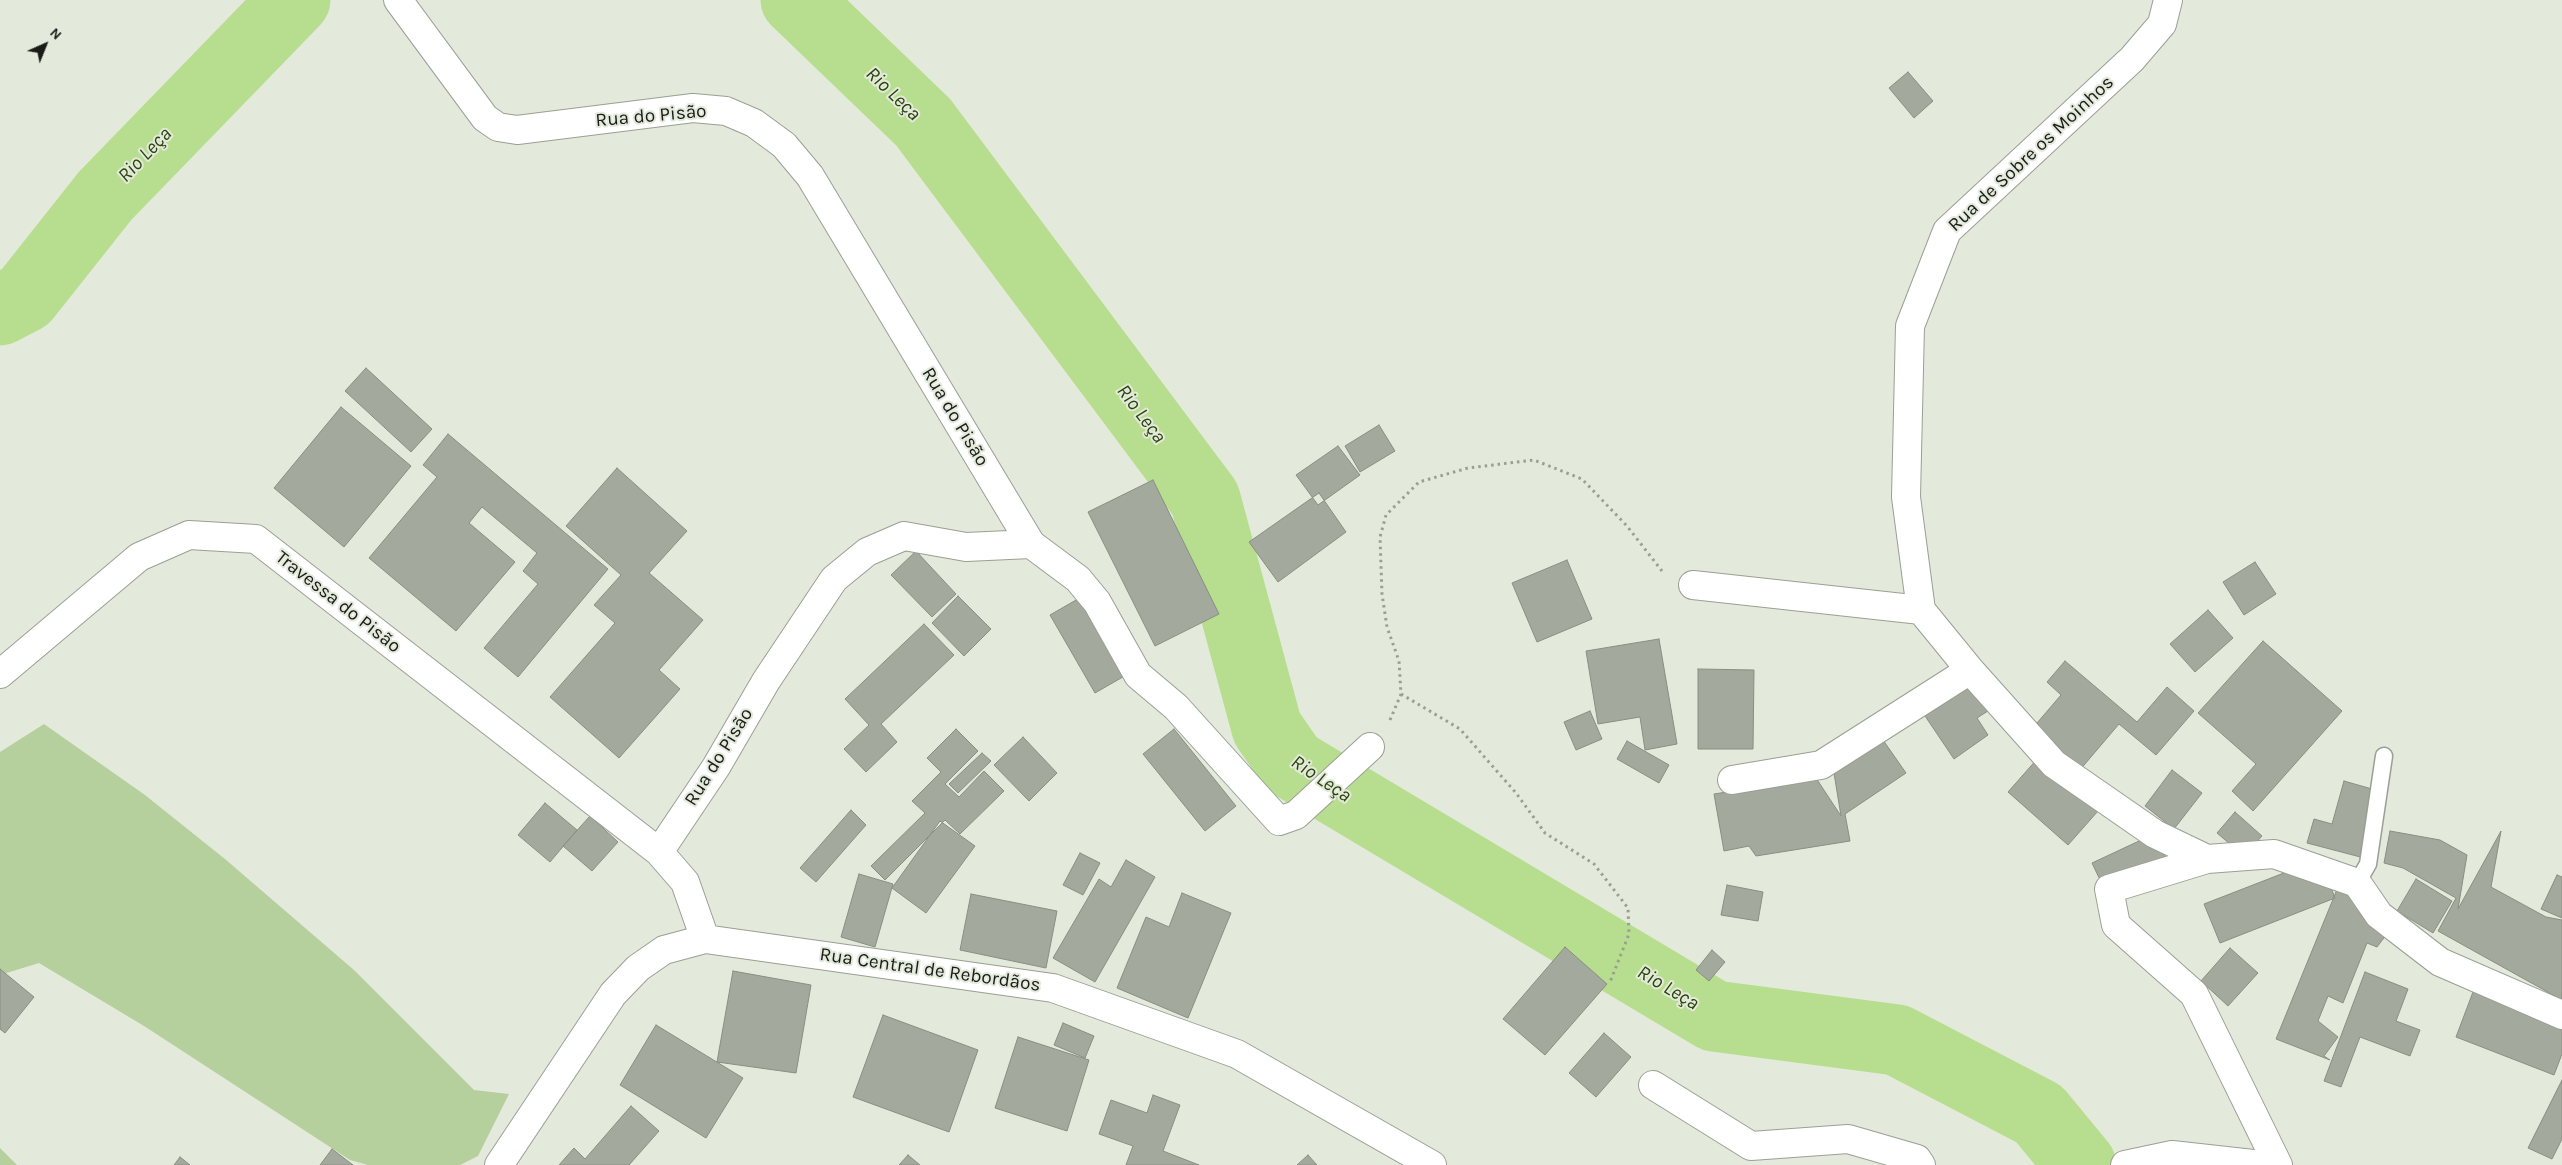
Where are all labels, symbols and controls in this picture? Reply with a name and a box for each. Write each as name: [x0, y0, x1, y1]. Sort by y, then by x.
north arrow: [20, 20, 70, 70]
text: N: [46, 24, 65, 43]
water label: Rio Leça: [860, 62, 926, 126]
street label: Rua de Sobre os Moinhos: [1943, 71, 2119, 237]
street label: Rua do Pisão: [595, 100, 707, 132]
water label: Rio Leça: [113, 122, 177, 188]
street label: Rua do Pisão: [917, 363, 993, 471]
water label: Rio Leça: [1111, 380, 1171, 448]
street label: Travessa do Pisão: [271, 546, 405, 658]
street label: Rua do Pisão: [680, 704, 758, 810]
water label: Rio Leça: [1286, 750, 1356, 808]
street label: Rua Central de Rebordãos: [818, 943, 1042, 997]
water label: Rio Leça: [1633, 960, 1703, 1016]

